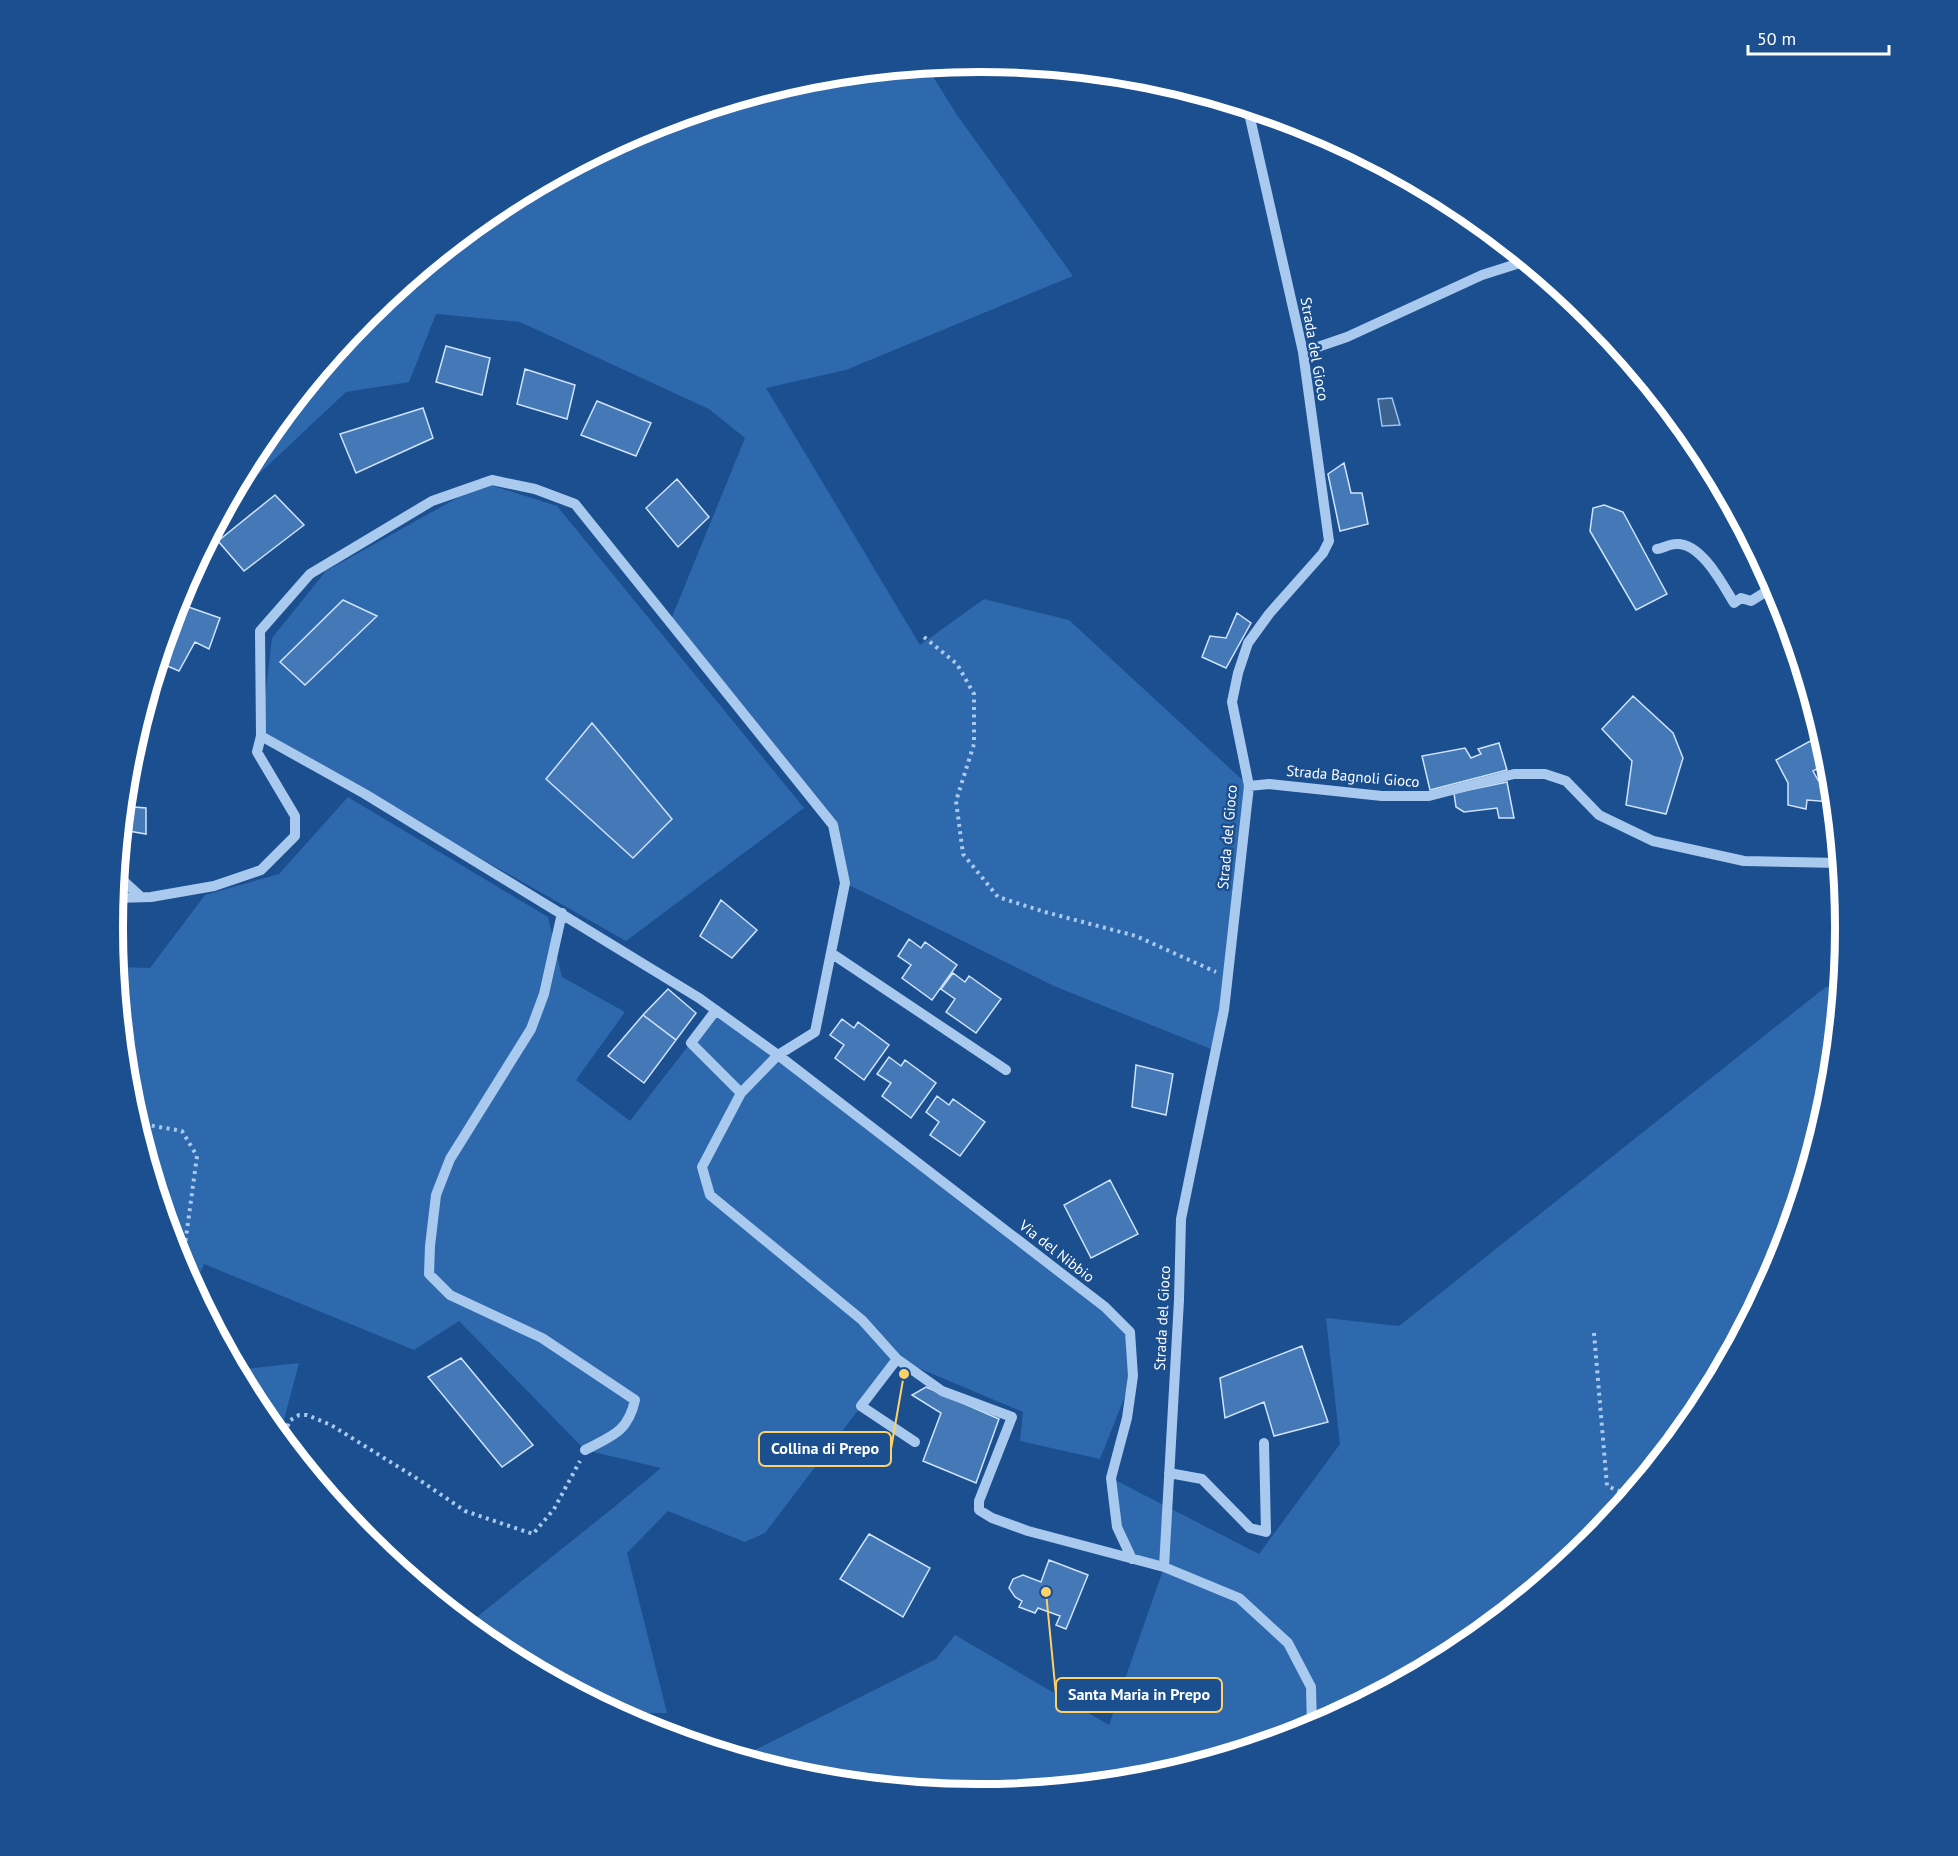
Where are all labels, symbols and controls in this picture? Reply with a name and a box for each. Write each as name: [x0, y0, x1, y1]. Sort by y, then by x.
scale bar: [1748, 18, 1889, 56]
text: 50 m: [1757, 27, 1796, 50]
street label: Strada del Gioco: [1297, 296, 1333, 402]
street label: Strada Bagnoli Gioco: [1286, 761, 1420, 791]
street label: Strada del Gioco: [1213, 784, 1241, 890]
street label: Via del Nibbio: [1015, 1215, 1098, 1286]
street label: Strada del Gioco: [1150, 1265, 1174, 1371]
callout: Collina di Prepo: [759, 1432, 891, 1466]
text: Collina di Prepo: [771, 1438, 879, 1458]
callout: Santa Maria in Prepo: [1056, 1678, 1222, 1712]
text: Santa Maria in Prepo: [1068, 1684, 1210, 1704]

